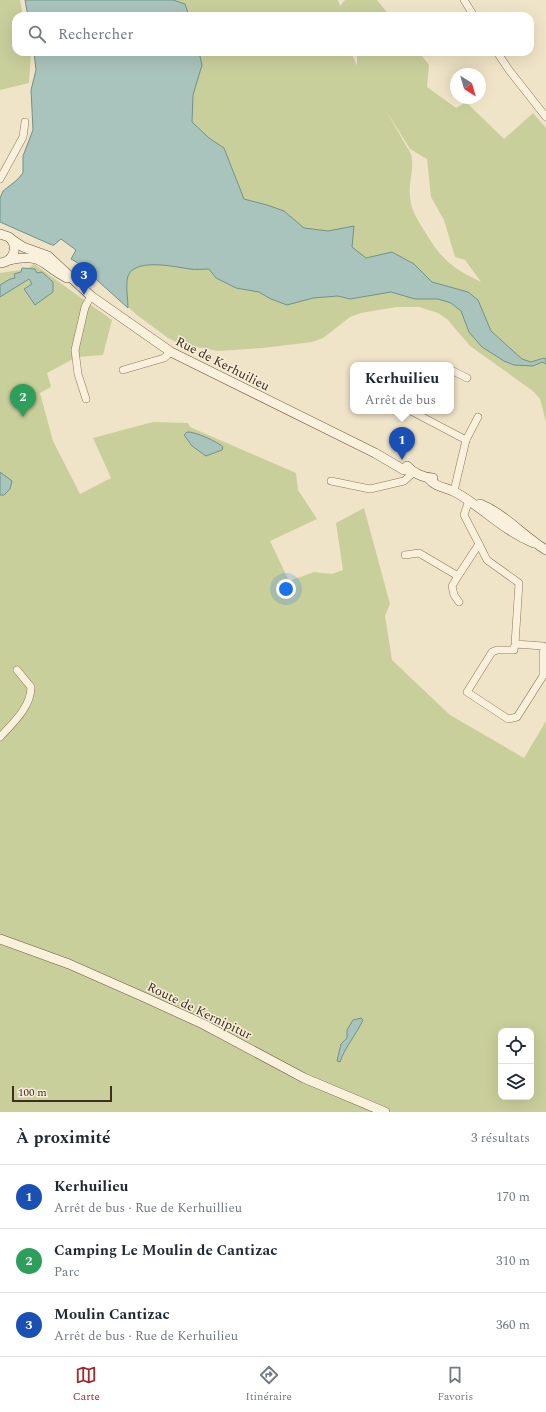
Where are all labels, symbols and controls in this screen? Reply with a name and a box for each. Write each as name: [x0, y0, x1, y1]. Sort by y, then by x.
search box: [12, 12, 534, 56]
icon: search: [26, 23, 48, 45]
text: Rechercher: [58, 23, 133, 46]
north arrow: [450, 68, 486, 104]
pin: 3: [71, 262, 97, 295]
street label: Rue de Kerhuilieu: [172, 332, 273, 396]
popup: [350, 362, 454, 414]
text: Kerhuilieu: [365, 367, 439, 390]
pin: 2: [10, 384, 36, 417]
text: Arrêt de bus: [365, 390, 436, 410]
pin: 1: [389, 427, 415, 460]
your location: [276, 579, 296, 599]
street label: Route de Kernipitur: [144, 977, 255, 1045]
map controls: [498, 1028, 534, 1100]
button: locate: [498, 1028, 534, 1064]
button: layers: [498, 1064, 534, 1100]
scale bar: [12, 1084, 112, 1103]
text: 100 m: [18, 1084, 47, 1101]
text: À proximité: [16, 1125, 111, 1151]
text: 3 résultats: [471, 1128, 530, 1148]
text: Kerhuilieu: [54, 1175, 128, 1198]
text: 1: [25, 1187, 33, 1207]
text: 170 m: [496, 1187, 530, 1207]
text: Arrêt de bus · Rue de Kerhuillieu: [54, 1198, 242, 1218]
text: Camping Le Moulin de Cantizac: [54, 1239, 277, 1262]
text: 2: [25, 1251, 33, 1271]
text: 310 m: [496, 1251, 530, 1271]
text: Parc: [54, 1262, 80, 1282]
text: Moulin Cantizac: [54, 1303, 170, 1326]
text: 3: [25, 1315, 33, 1335]
text: 360 m: [496, 1315, 530, 1335]
text: Arrêt de bus · Rue de Kerhuilieu: [54, 1326, 238, 1346]
tab: Carte: [73, 1364, 100, 1405]
tab: Itinéraire: [245, 1364, 292, 1405]
tab: Favoris: [437, 1364, 473, 1405]

